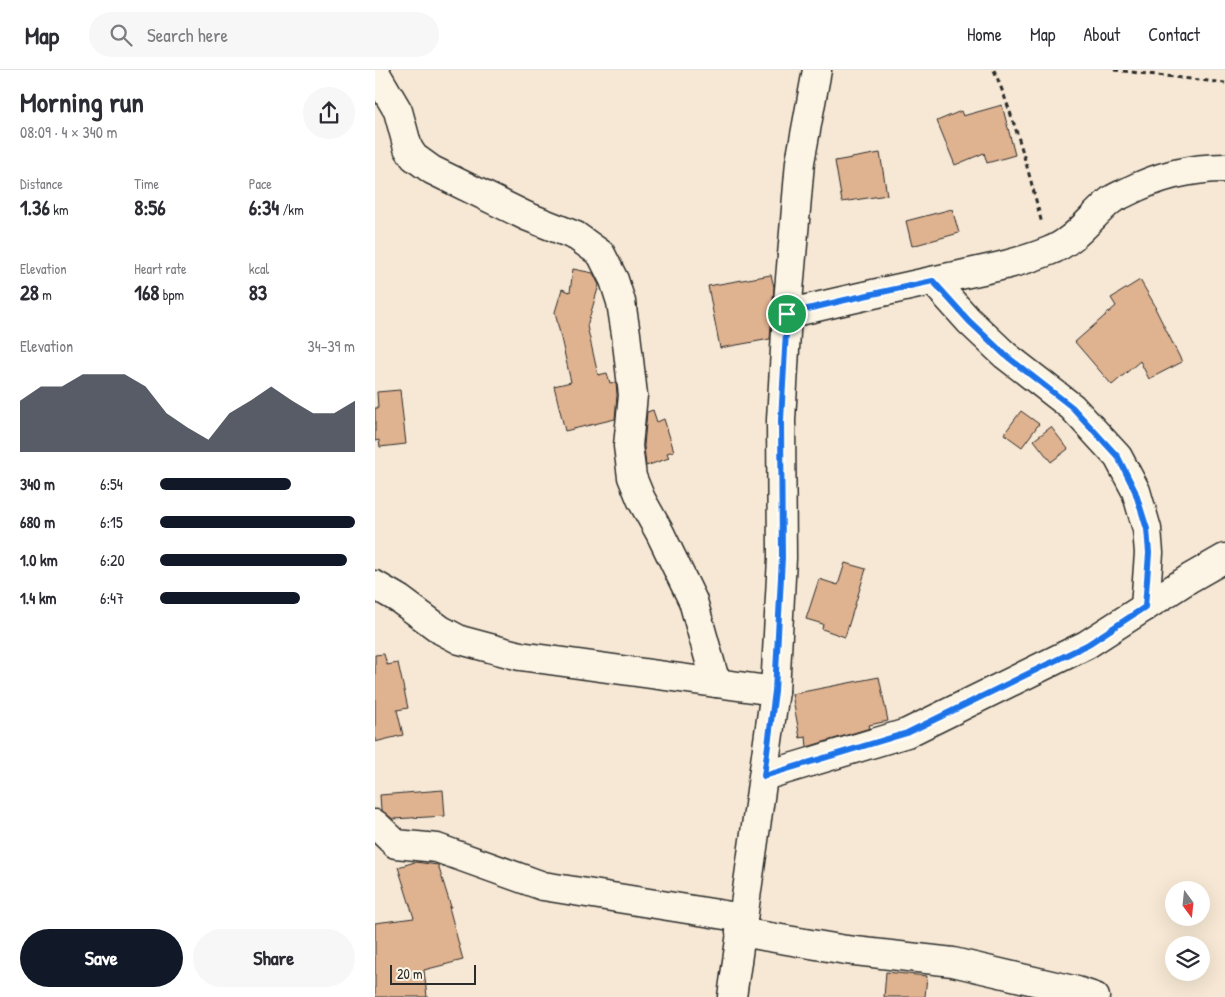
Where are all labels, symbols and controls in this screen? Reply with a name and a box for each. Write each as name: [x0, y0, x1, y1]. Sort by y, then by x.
search box: [89, 12, 439, 57]
text: Map: [25, 19, 59, 51]
icon: search: [107, 21, 135, 49]
text: Search here: [147, 22, 228, 48]
text: Home: [967, 22, 1002, 47]
text: Map: [1030, 22, 1055, 47]
text: About: [1083, 22, 1120, 47]
text: Contact: [1148, 22, 1200, 47]
text: Morning run: [20, 83, 144, 121]
button: share: [303, 87, 355, 139]
text: 08:09 · 4 × 340 m: [20, 121, 118, 143]
text: Distance: [20, 174, 63, 193]
text: Time: [134, 174, 159, 193]
text: Pace: [249, 174, 272, 193]
text: 1.36: [20, 193, 50, 222]
text: 8:56: [134, 193, 166, 222]
text: 6:34: [249, 193, 279, 222]
text: km: [50, 200, 68, 219]
text: /km: [279, 200, 304, 219]
text: Elevation: [20, 259, 67, 278]
text: Heart rate: [134, 259, 187, 278]
text: kcal: [249, 259, 269, 278]
text: 28: [20, 278, 39, 307]
text: 168: [134, 278, 159, 307]
text: 83: [249, 278, 267, 307]
text: m: [39, 285, 52, 304]
text: bpm: [159, 285, 184, 304]
pin: [766, 293, 808, 335]
icon: arrive: [773, 300, 801, 328]
text: Elevation: [20, 335, 73, 357]
text: 34–39 m: [308, 335, 355, 357]
text: 340 m: [20, 473, 55, 495]
text: 6:54: [100, 473, 123, 495]
text: 680 m: [20, 511, 55, 533]
text: 6:15: [100, 511, 123, 533]
text: 1.0 km: [20, 549, 58, 571]
text: 6:20: [100, 549, 125, 571]
text: 1.4 km: [20, 587, 56, 609]
text: 6:47: [100, 587, 124, 609]
north arrow: [1165, 881, 1210, 926]
map controls: [1165, 881, 1210, 981]
button: Save: [20, 929, 183, 987]
button: Share: [193, 929, 355, 987]
button: layers: [1165, 936, 1210, 981]
scale bar: [390, 962, 476, 985]
text: 20 m: [397, 964, 423, 983]

